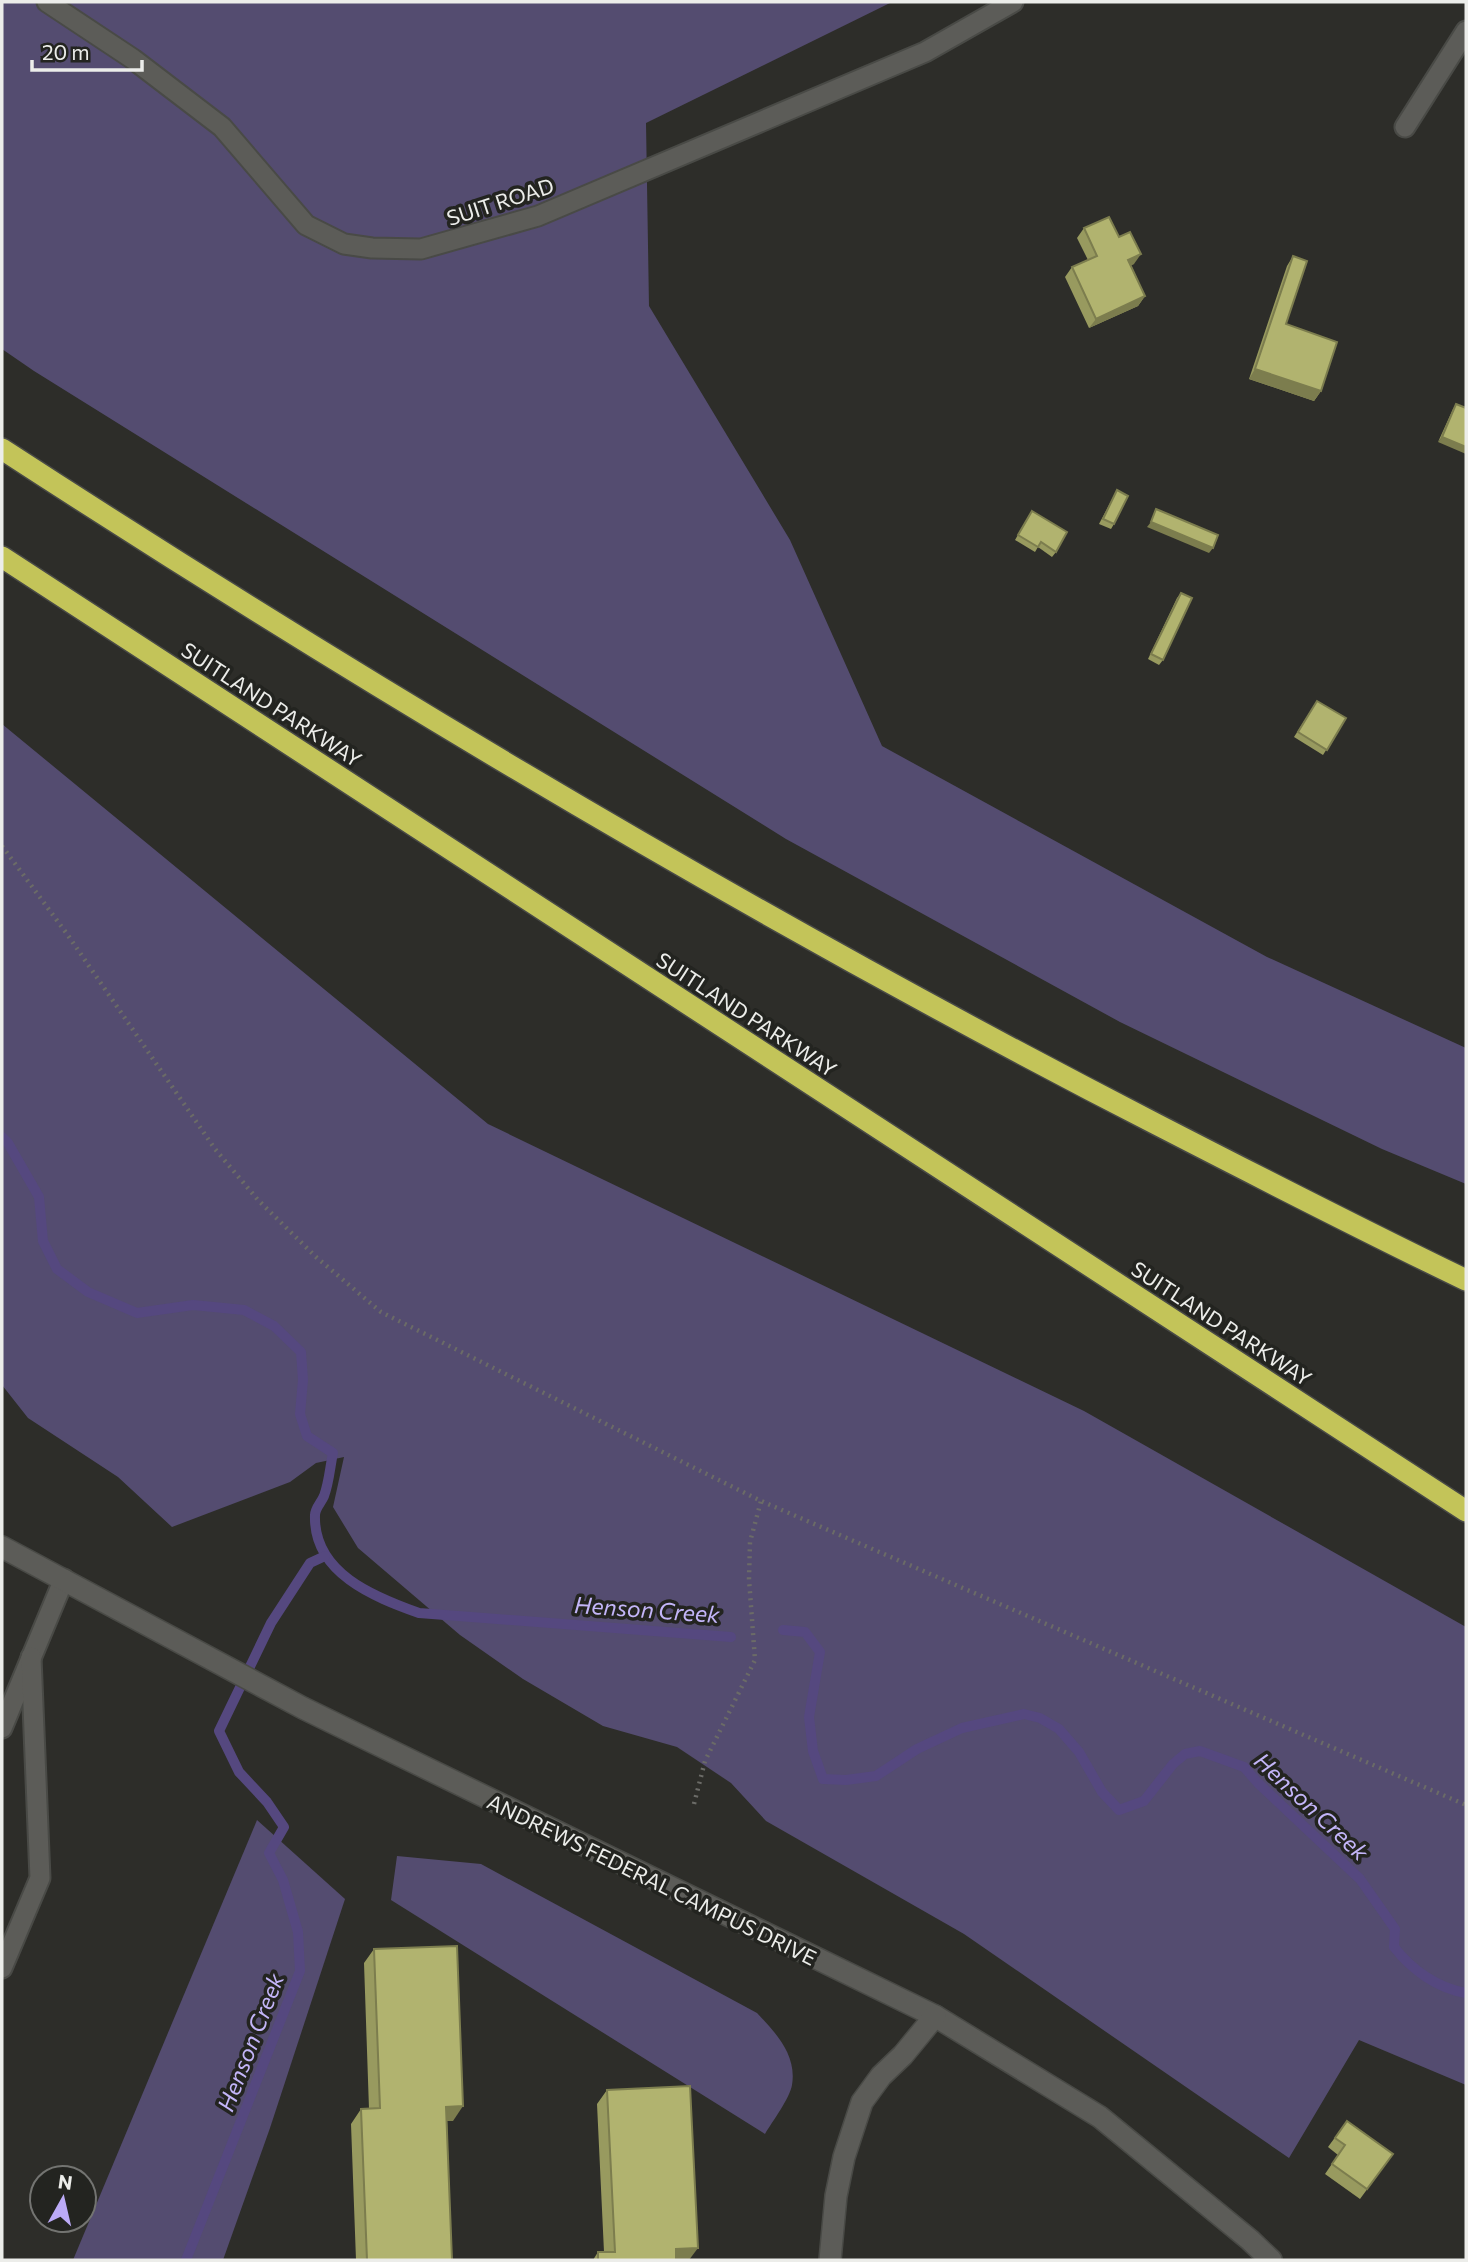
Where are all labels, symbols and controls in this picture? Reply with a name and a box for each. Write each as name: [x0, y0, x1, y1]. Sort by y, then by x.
scale bar: [32, 28, 142, 72]
text: 20 m: [42, 39, 90, 64]
street label: SUIT ROAD: [443, 172, 557, 230]
street label: SUITLAND PARKWAY: [177, 636, 367, 772]
street label: SUITLAND PARKWAY: [652, 946, 842, 1082]
street label: SUITLAND PARKWAY: [1127, 1255, 1317, 1391]
water label: Henson Creek: [573, 1590, 721, 1628]
water label: Henson Creek: [1249, 1746, 1375, 1866]
street label: ANDREWS FEDERAL CAMPUS DRIVE: [483, 1788, 821, 1970]
water label: Henson Creek: [211, 1969, 289, 2115]
north arrow: [28, 2164, 98, 2234]
text: N: [57, 2169, 74, 2194]

